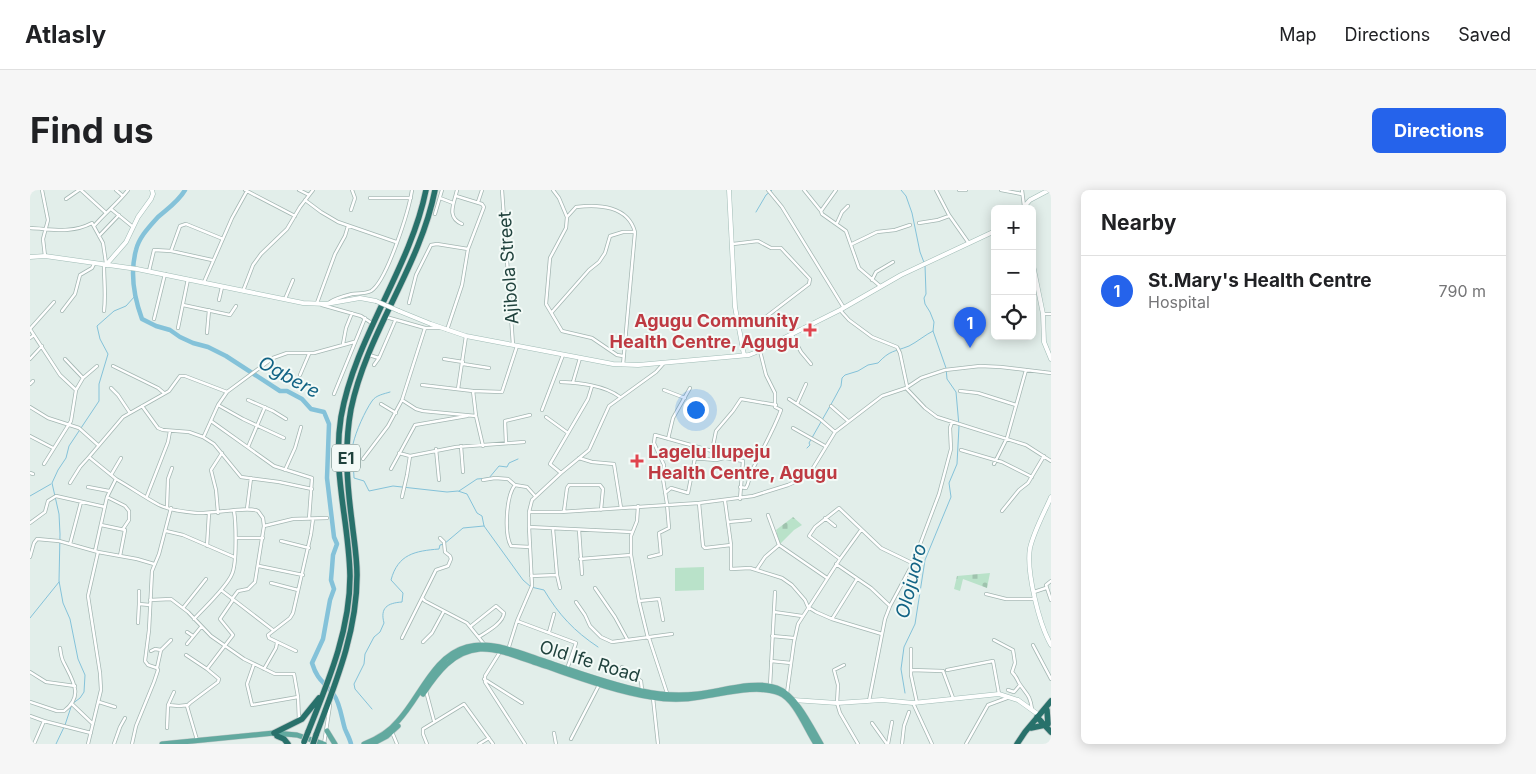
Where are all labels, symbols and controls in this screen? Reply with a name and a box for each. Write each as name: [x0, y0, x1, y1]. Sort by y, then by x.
text: Atlasly: [25, 20, 106, 49]
text: Map: [1279, 24, 1317, 45]
text: Directions: [1345, 24, 1430, 45]
text: Saved: [1458, 24, 1511, 45]
button: Directions: [1372, 108, 1506, 153]
text: Find us: [30, 109, 154, 151]
map controls: [991, 205, 1036, 340]
button: +: [991, 205, 1036, 250]
text: Nearby: [1101, 210, 1176, 235]
street label: Ajibola Street: [494, 211, 522, 325]
button: −: [991, 250, 1036, 295]
text: St.Mary's Health Centre: [1148, 269, 1372, 292]
text: 1: [1114, 281, 1120, 301]
text: 790 m: [1439, 281, 1486, 301]
text: Hospital: [1148, 292, 1210, 312]
button: locate: [991, 295, 1036, 340]
pin: 1: [954, 307, 986, 348]
place label: Agugu Community Health Centre, Agugu: [610, 310, 799, 352]
marker: Agugu Community Health Centre, Agugu: [803, 323, 817, 337]
water label: Ogbere: [254, 351, 324, 403]
your location: [683, 397, 709, 423]
place label: Lagelu Ilupeju Health Centre, Agugu: [648, 441, 837, 483]
road number: E1: [332, 444, 360, 472]
marker: Lagelu Ilupeju Health Centre, Agugu: [630, 454, 644, 468]
water label: Olojuoro: [891, 541, 931, 621]
street label: Old Ife Road: [537, 636, 643, 686]

